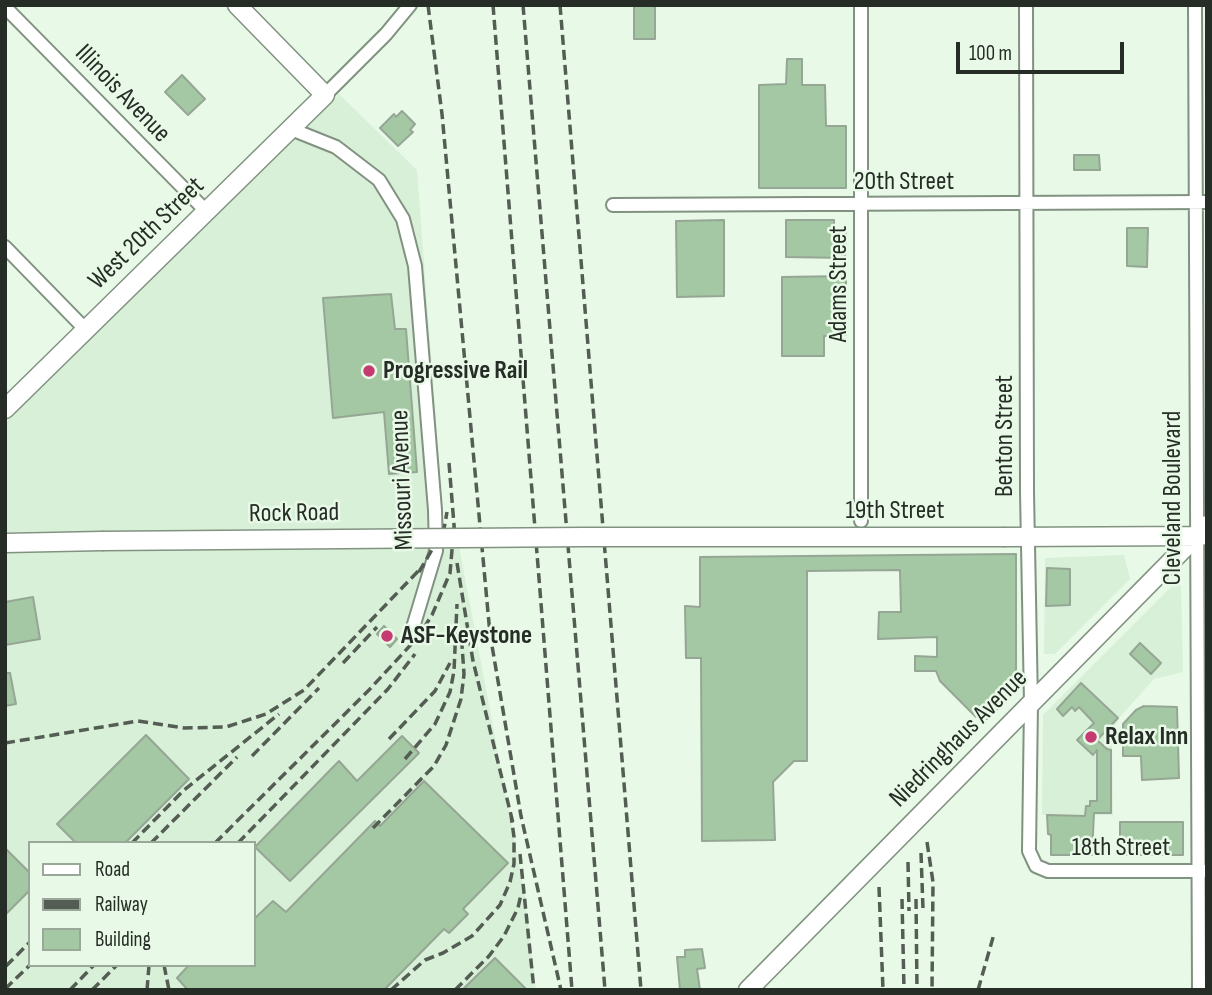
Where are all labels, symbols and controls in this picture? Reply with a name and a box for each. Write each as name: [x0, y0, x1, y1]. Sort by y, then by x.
scale bar: [960, 28, 1128, 72]
street label: Illinois Avenue: [68, 39, 176, 149]
text: 100 m: [969, 41, 1012, 66]
street label: 20th Street: [854, 166, 954, 198]
street label: West 20th Street: [83, 171, 211, 297]
street label: Adams Street: [823, 226, 855, 342]
place label: Progressive Rail: [383, 355, 528, 387]
marker: Progressive Rail: [361, 363, 377, 379]
street label: Benton Street: [989, 375, 1021, 497]
street label: Missouri Avenue: [385, 409, 421, 551]
street label: Cleveland Boulevard: [1157, 411, 1189, 585]
street label: 19th Street: [846, 495, 944, 527]
street label: Rock Road: [249, 498, 339, 530]
place label: ASF-Keystone: [401, 620, 532, 652]
marker: ASF-Keystone: [379, 628, 395, 644]
street label: Niedringhaus Avenue: [884, 664, 1034, 814]
place label: Relax Inn: [1105, 721, 1188, 753]
marker: Relax Inn: [1083, 729, 1099, 745]
street label: 18th Street: [1072, 832, 1170, 864]
legend: [28, 841, 256, 967]
text: Road: [95, 857, 130, 882]
text: Railway: [95, 892, 148, 917]
text: Building: [95, 927, 151, 952]

